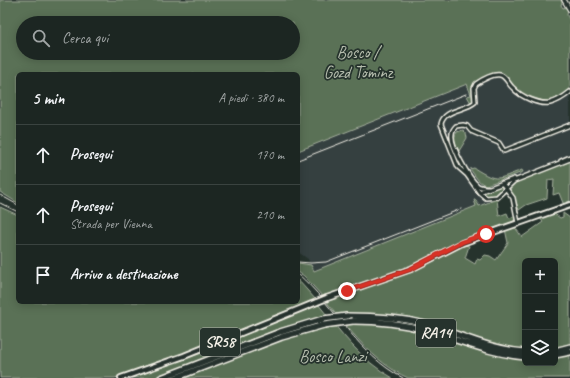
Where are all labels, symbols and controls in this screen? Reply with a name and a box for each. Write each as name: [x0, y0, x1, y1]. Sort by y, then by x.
search box: [16, 16, 300, 60]
icon: search: [30, 27, 52, 49]
text: Cerca qui: [62, 29, 108, 48]
park label: Bosco / Gozd Tominz: [324, 42, 394, 83]
text: 5 min: [32, 88, 64, 109]
text: A piedi · 380 m: [219, 90, 284, 106]
icon: ahead: [32, 144, 54, 166]
text: Prosegui: [70, 145, 112, 164]
text: 170 m: [256, 147, 284, 163]
text: Prosegui: [70, 197, 112, 216]
icon: ahead: [32, 204, 54, 226]
text: 210 m: [256, 207, 284, 223]
text: Strada per Vienna: [70, 216, 152, 232]
route start: [477, 225, 495, 243]
map controls: [522, 258, 558, 366]
button: +: [522, 258, 558, 294]
icon: arrive: [32, 264, 54, 286]
text: Arrivo a destinazione: [70, 265, 178, 284]
route end: [338, 282, 356, 300]
button: −: [522, 294, 558, 330]
road number: RA14: [416, 319, 456, 347]
road number: SR58: [200, 328, 240, 356]
button: layers: [522, 330, 558, 366]
park label: Bosco Lanzi: [299, 346, 368, 367]

